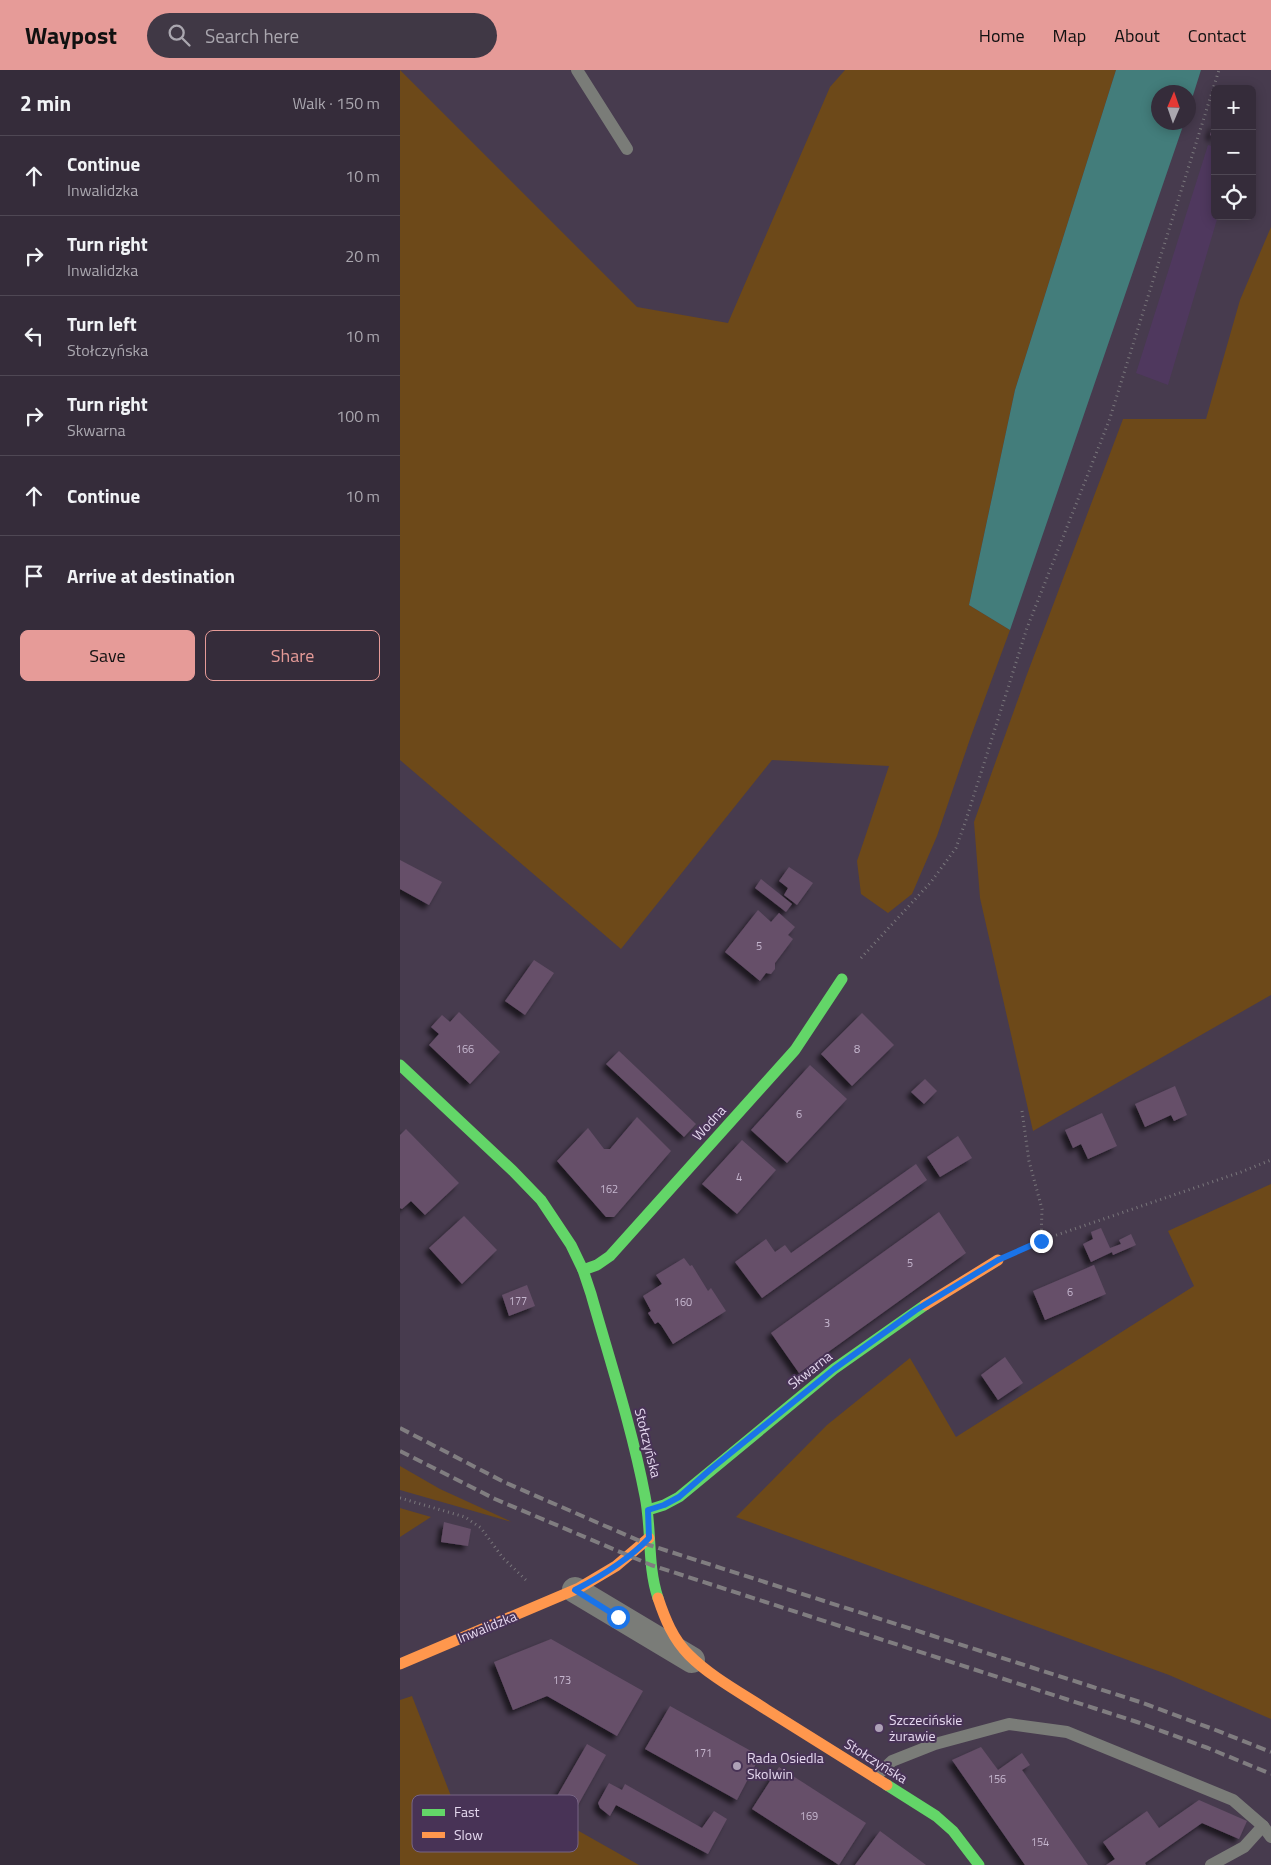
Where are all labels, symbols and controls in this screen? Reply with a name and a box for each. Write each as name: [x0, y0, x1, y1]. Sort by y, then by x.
search box: [147, 13, 497, 58]
text: Waypost: [25, 17, 117, 53]
icon: search: [165, 21, 193, 49]
text: Search here: [205, 21, 299, 50]
text: Home: [979, 22, 1025, 49]
text: Map: [1053, 22, 1086, 49]
text: About: [1114, 22, 1160, 49]
text: Contact: [1188, 22, 1246, 49]
north arrow: [1151, 85, 1196, 130]
map controls: [1211, 85, 1256, 220]
button: +: [1211, 85, 1256, 130]
text: 2 min: [20, 87, 71, 119]
text: Walk · 150 m: [292, 91, 380, 115]
button: −: [1211, 130, 1256, 175]
text: Continue: [67, 149, 140, 178]
icon: ahead: [20, 162, 48, 190]
text: 10 m: [345, 164, 380, 188]
button: locate: [1211, 175, 1256, 220]
text: Inwalidzka: [67, 178, 138, 202]
text: Turn right: [67, 229, 148, 258]
icon: right: [20, 242, 48, 270]
text: 20 m: [345, 244, 380, 268]
text: Inwalidzka: [67, 258, 138, 282]
text: Turn left: [67, 309, 137, 338]
icon: left: [20, 322, 48, 350]
text: 10 m: [345, 324, 380, 348]
text: Stołczyńska: [67, 338, 148, 362]
text: Turn right: [67, 389, 148, 418]
icon: right: [20, 402, 48, 430]
text: 100 m: [336, 404, 380, 428]
text: Skwarna: [67, 418, 126, 442]
text: Continue: [67, 481, 140, 510]
icon: ahead: [20, 482, 48, 510]
text: 10 m: [345, 484, 380, 508]
text: Arrive at destination: [67, 561, 235, 590]
icon: arrive: [20, 562, 48, 590]
button: Save: [20, 630, 195, 681]
button: Share: [205, 630, 380, 681]
house number: 5: [756, 938, 762, 954]
house number: 166: [456, 1041, 474, 1057]
house number: 8: [854, 1041, 860, 1057]
street label: Wodna: [687, 1100, 730, 1145]
house number: 6: [796, 1106, 802, 1122]
house number: 4: [736, 1169, 742, 1185]
house number: 162: [600, 1181, 618, 1197]
route end: [1030, 1230, 1053, 1253]
house number: 5: [907, 1255, 913, 1271]
house number: 6: [1067, 1284, 1073, 1300]
house number: 177: [509, 1293, 527, 1309]
house number: 160: [674, 1294, 692, 1310]
house number: 3: [824, 1315, 830, 1331]
street label: Skwarna: [783, 1346, 836, 1394]
street label: Stołczyńska: [630, 1406, 667, 1480]
street label: Inwalidzka: [454, 1605, 520, 1648]
route start: [607, 1606, 630, 1629]
house number: 173: [553, 1672, 571, 1688]
place label: Szczecińskie żurawie: [889, 1709, 962, 1746]
marker: Szczecińskie żurawie: [873, 1722, 885, 1734]
street label: Stołczyńska: [841, 1733, 912, 1788]
house number: 171: [694, 1745, 712, 1761]
place label: Rada Osiedla Skolwin: [747, 1747, 824, 1784]
marker: Rada Osiedla Skolwin: [731, 1760, 743, 1772]
house number: 156: [988, 1771, 1006, 1787]
legend: [412, 1795, 578, 1852]
text: Fast: [454, 1801, 479, 1822]
house number: 169: [800, 1808, 818, 1824]
text: Slow: [454, 1824, 483, 1845]
house number: 154: [1031, 1834, 1049, 1850]

